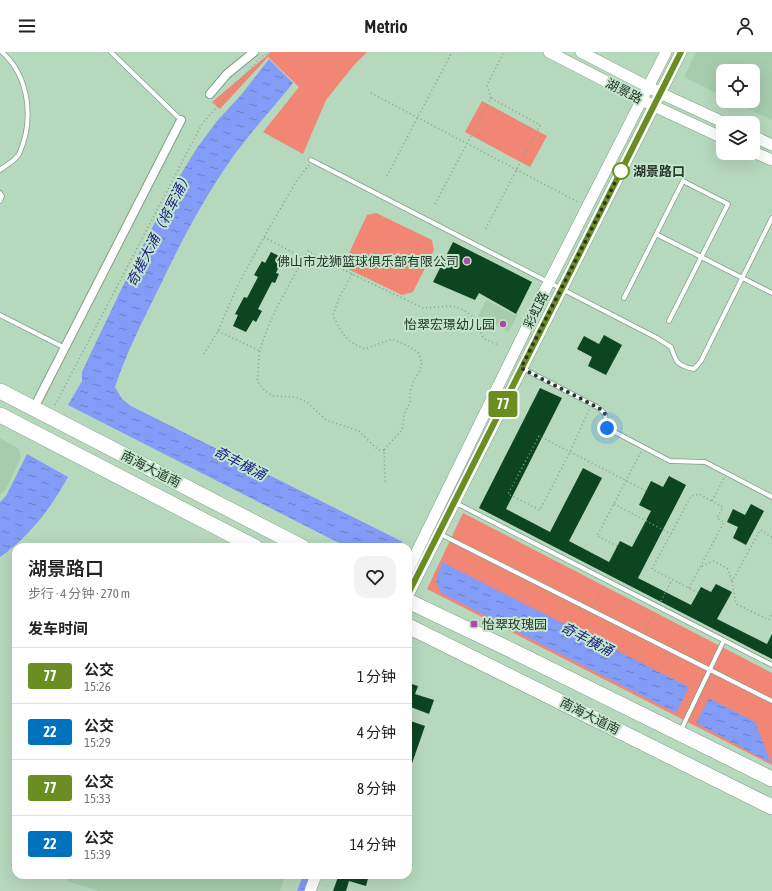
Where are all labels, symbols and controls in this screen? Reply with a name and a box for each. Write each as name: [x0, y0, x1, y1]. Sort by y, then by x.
icon: menu: [16, 15, 38, 37]
icon: person: [734, 15, 756, 37]
text: Metrio: [364, 16, 408, 37]
map controls: [716, 64, 760, 160]
button: locate: [716, 64, 760, 108]
street label: 湖景路: [603, 75, 645, 107]
button: layers: [716, 116, 760, 160]
marker: 湖景路口: [612, 162, 630, 180]
place label: 湖景路口: [633, 164, 685, 179]
water label: 奇槎大涌（将军涌）: [123, 169, 195, 289]
place label: 佛山市龙狮篮球俱乐部有限公司: [277, 254, 459, 269]
marker: 佛山市龙狮篮球俱乐部有限公司: [462, 256, 472, 266]
street label: 彩虹路: [521, 289, 551, 331]
place label: 怡翠宏璟幼儿园: [404, 317, 495, 332]
marker: 怡翠宏璟幼儿园: [498, 319, 508, 329]
line badge: 77: [485, 391, 521, 417]
text: 77: [496, 396, 510, 412]
your location: [597, 418, 617, 438]
water label: 奇丰横涌: [211, 443, 270, 484]
street label: 南海大道南: [119, 448, 183, 490]
button: heart: [354, 556, 396, 598]
text: 湖景路口: [28, 557, 104, 579]
text: 步行 · 4 分钟 · 270 m: [28, 586, 130, 601]
place label: 怡翠玫瑰园: [482, 617, 547, 632]
marker: 怡翠玫瑰园: [469, 619, 479, 629]
water label: 奇丰横涌: [558, 619, 617, 660]
text: 发车时间: [28, 620, 88, 637]
text: 公交: [84, 661, 114, 678]
text: 77: [43, 668, 57, 684]
text: 1 分钟: [357, 668, 396, 685]
text: 15:26: [84, 679, 111, 694]
street label: 南海大道南: [558, 695, 622, 737]
text: 公交: [84, 717, 114, 734]
text: 22: [43, 724, 57, 740]
text: 4 分钟: [357, 724, 396, 741]
text: 15:29: [84, 735, 111, 750]
text: 公交: [84, 773, 114, 790]
text: 77: [43, 780, 57, 796]
text: 8 分钟: [357, 780, 396, 797]
text: 15:33: [84, 791, 111, 806]
text: 公交: [84, 829, 114, 846]
text: 22: [43, 836, 57, 852]
text: 14 分钟: [350, 836, 396, 853]
text: 15:39: [84, 847, 111, 862]

